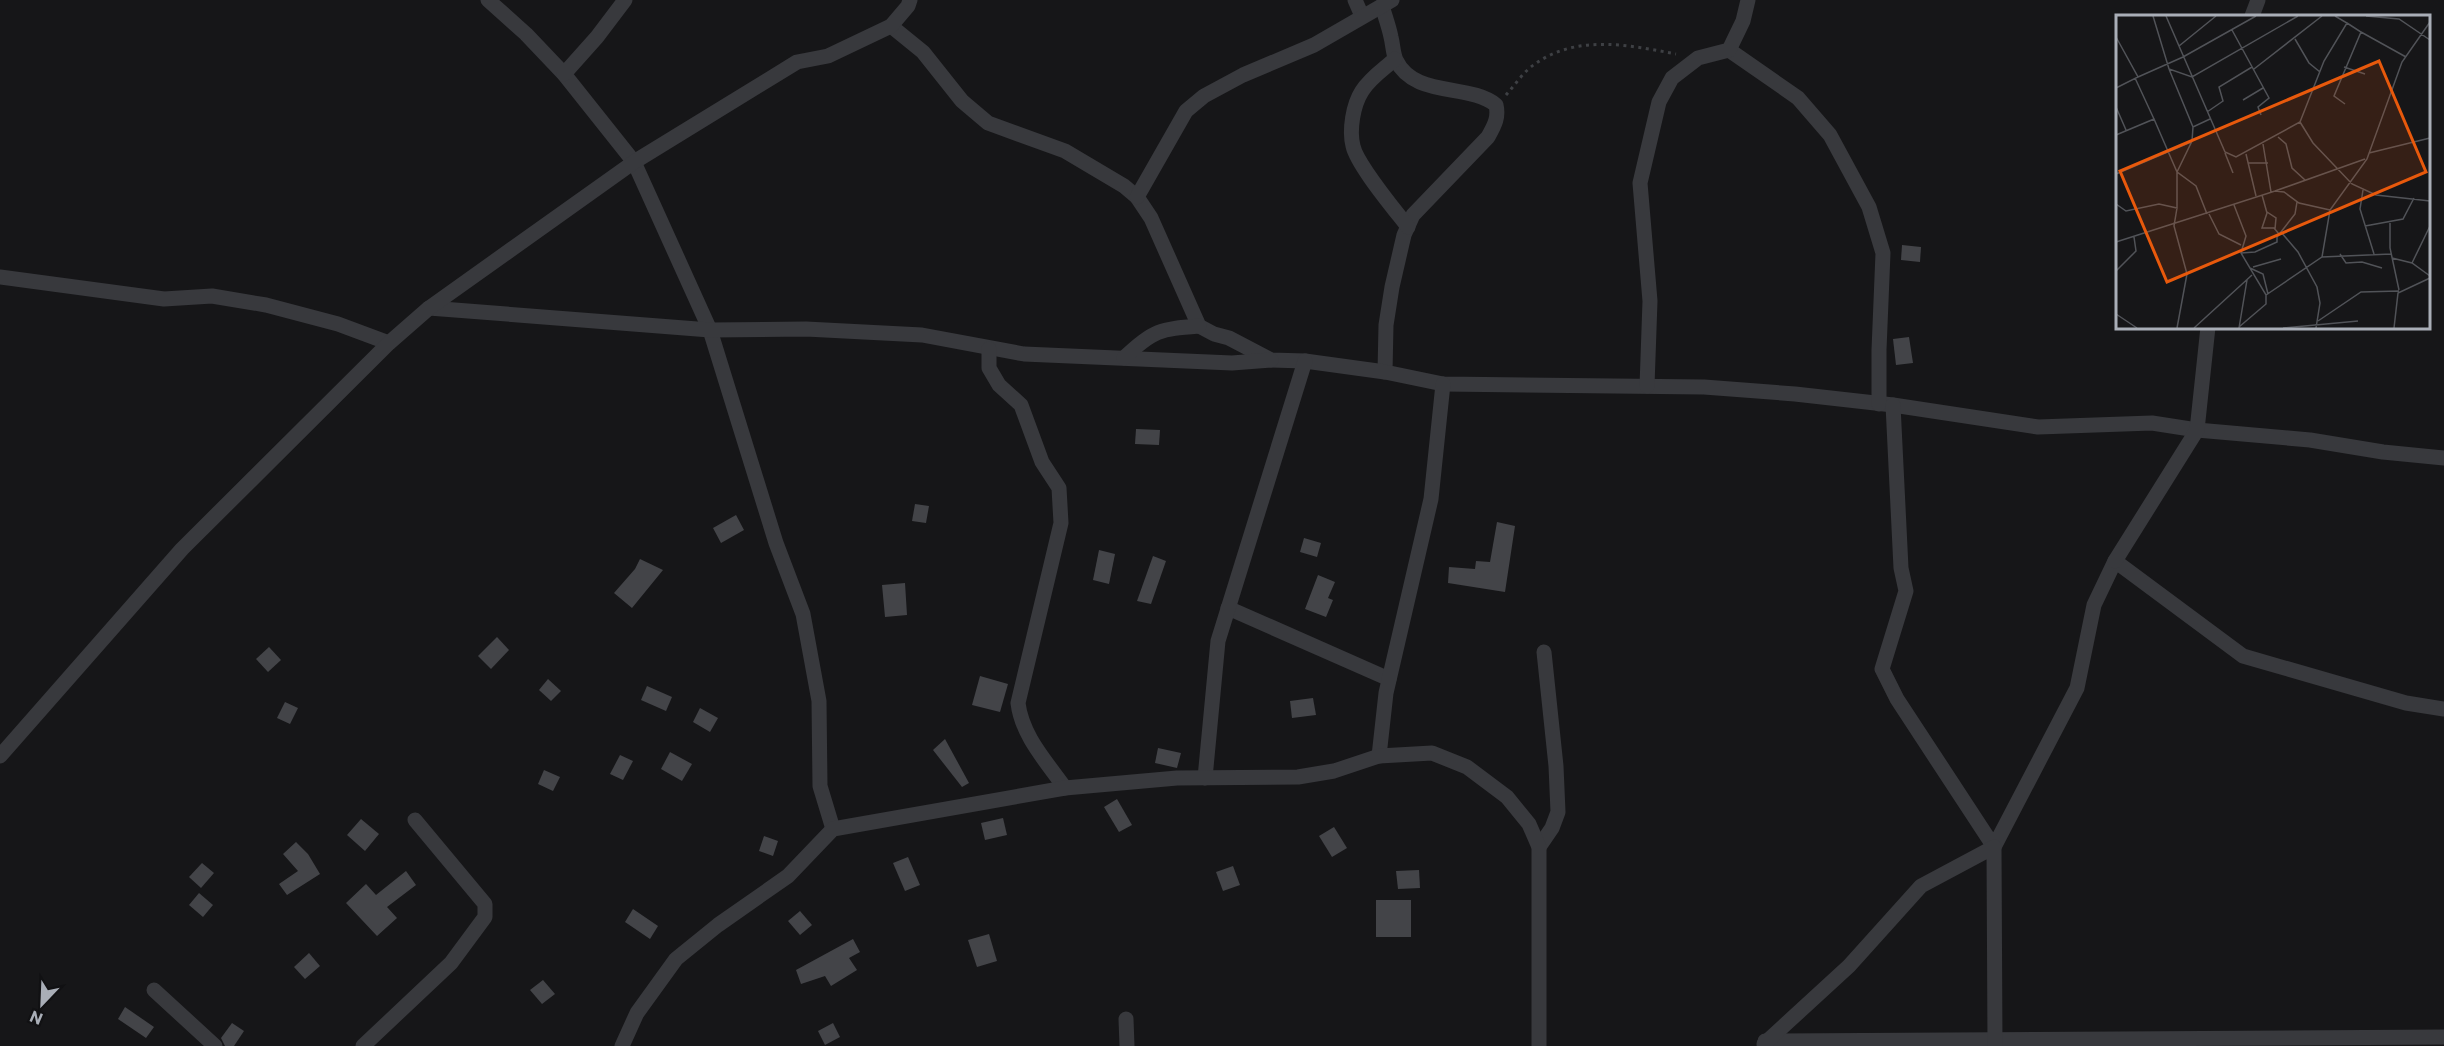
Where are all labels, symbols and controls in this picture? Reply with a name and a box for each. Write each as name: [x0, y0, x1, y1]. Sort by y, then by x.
inset map: [2116, 15, 2429, 328]
north arrow: [12, 974, 72, 1034]
text: N: [27, 1007, 45, 1029]

